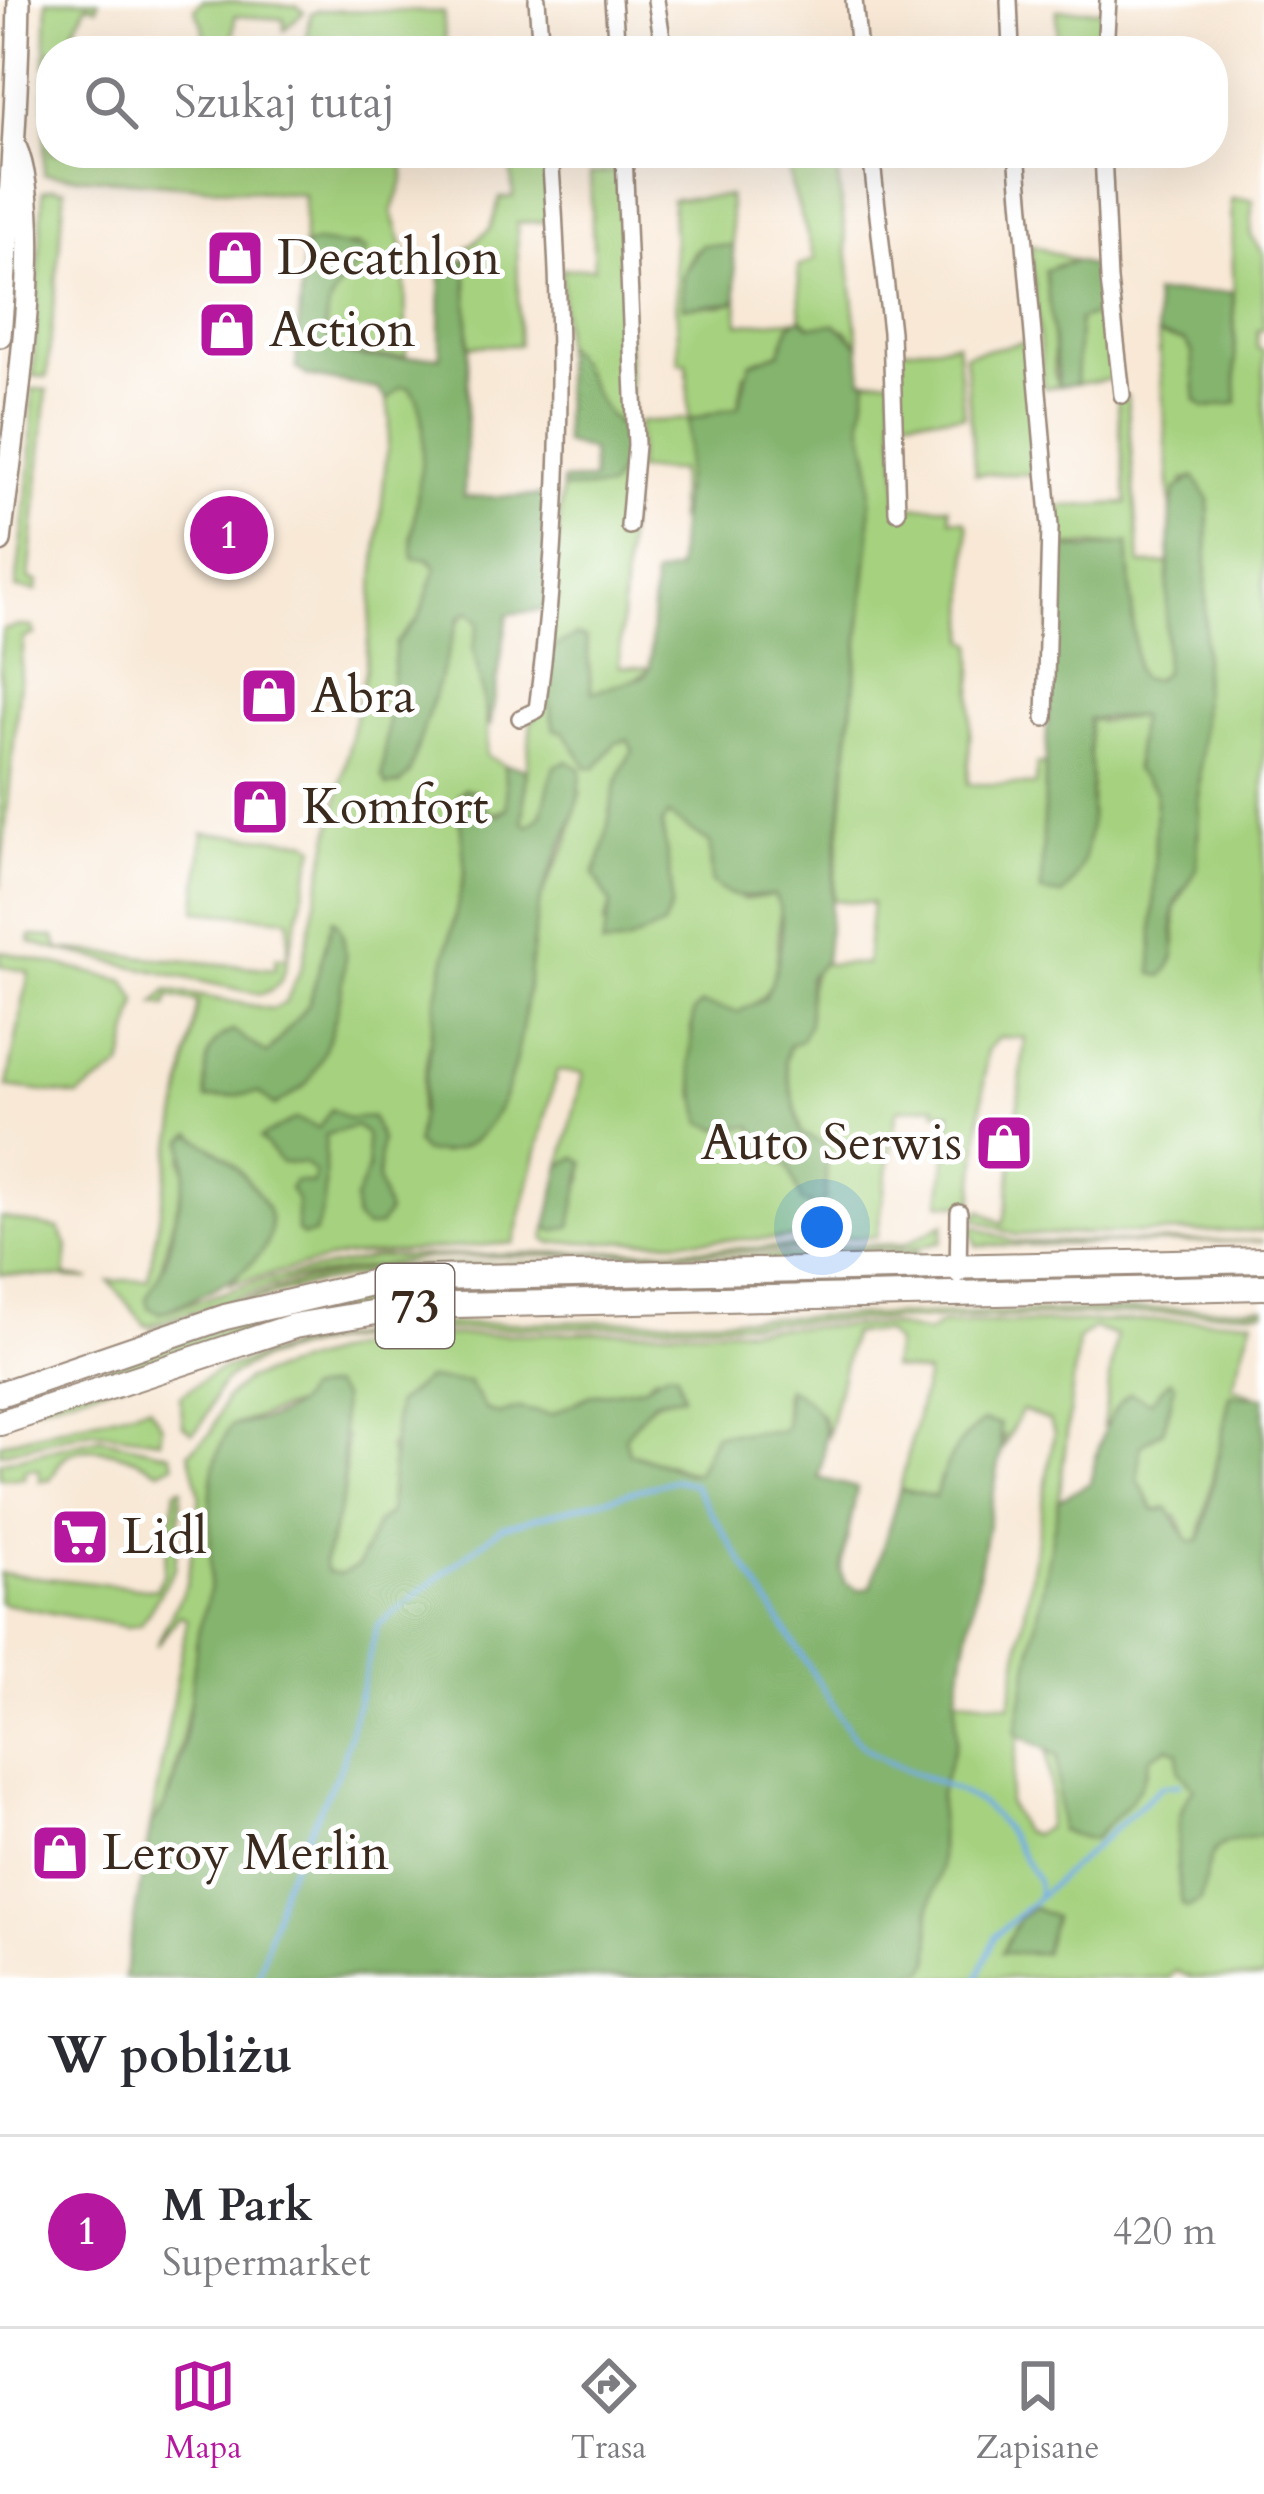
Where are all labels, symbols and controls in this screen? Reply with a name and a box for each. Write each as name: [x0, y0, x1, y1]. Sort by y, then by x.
search box: [36, 36, 1228, 168]
icon: search: [78, 69, 144, 135]
text: Szukaj tutaj: [174, 72, 395, 133]
place label: Decathlon: [277, 223, 501, 293]
shop icon: Decathlon: [204, 227, 266, 289]
place label: Action: [269, 295, 416, 365]
shop icon: Action: [196, 299, 258, 361]
pin: 1: [190, 490, 268, 580]
place label: Abra: [311, 661, 415, 731]
shop icon: Abra: [238, 665, 300, 727]
place label: Komfort: [302, 772, 488, 842]
shop icon: Komfort: [229, 776, 291, 838]
place label: Auto Serwis: [701, 1108, 962, 1178]
shop icon: Auto Serwis: [973, 1112, 1035, 1174]
your location: [792, 1197, 852, 1257]
road number: 73: [376, 1264, 454, 1348]
place label: Lidl: [122, 1502, 207, 1572]
supermarket icon: Lidl: [49, 1506, 111, 1568]
place label: Leroy Merlin: [102, 1818, 389, 1888]
shop icon: Leroy Merlin: [29, 1822, 91, 1884]
text: W pobliżu: [48, 2021, 292, 2091]
text: M Park: [162, 2175, 313, 2236]
text: 1: [77, 2205, 97, 2258]
text: 420 m: [1113, 2205, 1216, 2258]
text: Supermarket: [162, 2236, 371, 2289]
tab: Mapa: [165, 2353, 242, 2470]
tab: Trasa: [571, 2353, 647, 2470]
tab: Zapisane: [976, 2353, 1099, 2470]

